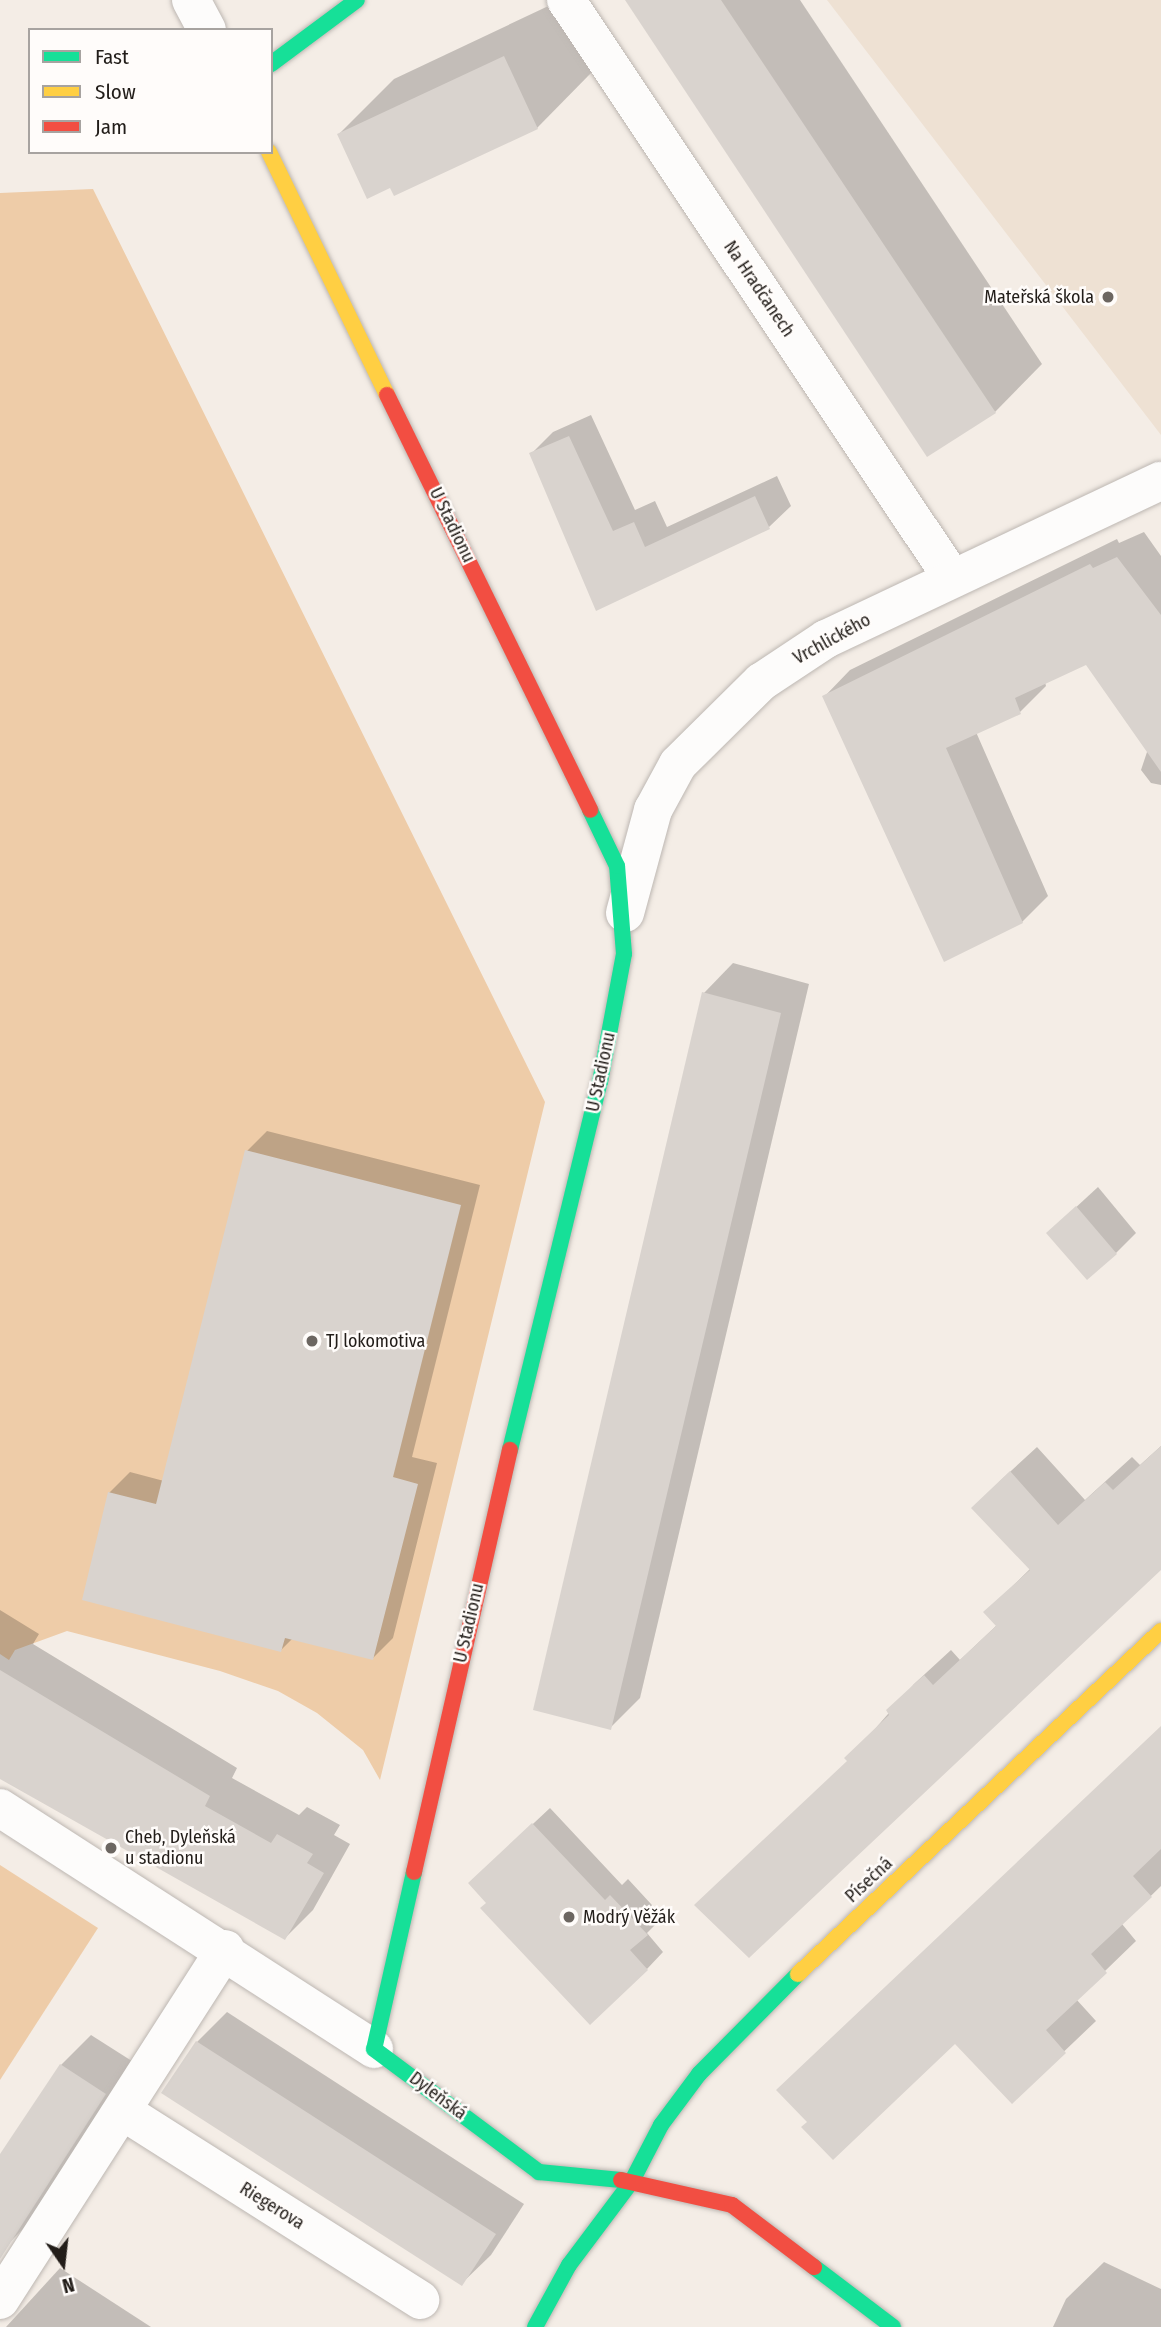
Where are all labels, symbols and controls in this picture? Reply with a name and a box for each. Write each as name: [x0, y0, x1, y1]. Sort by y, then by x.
legend: [28, 28, 273, 154]
text: Fast: [95, 44, 129, 70]
text: Slow: [95, 79, 136, 105]
text: Jam: [95, 114, 127, 140]
street label: Na Hradčanech: [719, 237, 799, 341]
place label: Mateřská škola: [984, 286, 1094, 308]
marker: Mateřská škola: [1100, 289, 1116, 305]
street label: U Stadionu: [425, 484, 479, 566]
street label: Vrchlického: [790, 609, 874, 669]
street label: U Stadionu: [582, 1030, 620, 1114]
place label: TJ lokomotiva: [326, 1330, 425, 1352]
marker: TJ lokomotiva: [304, 1333, 320, 1349]
street label: U Stadionu: [449, 1581, 489, 1665]
place label: Cheb, Dyleňská u stadionu: [125, 1827, 236, 1870]
marker: Cheb, Dyleňská u stadionu: [103, 1840, 119, 1856]
street label: Písečná: [841, 1853, 897, 1907]
place label: Modrý Věžák: [583, 1906, 675, 1928]
marker: Modrý Věžák: [561, 1909, 577, 1925]
street label: Dyleňská: [405, 2067, 471, 2125]
street label: Riegerova: [236, 2178, 308, 2234]
north arrow: [28, 2229, 98, 2299]
text: N: [60, 2272, 77, 2297]

